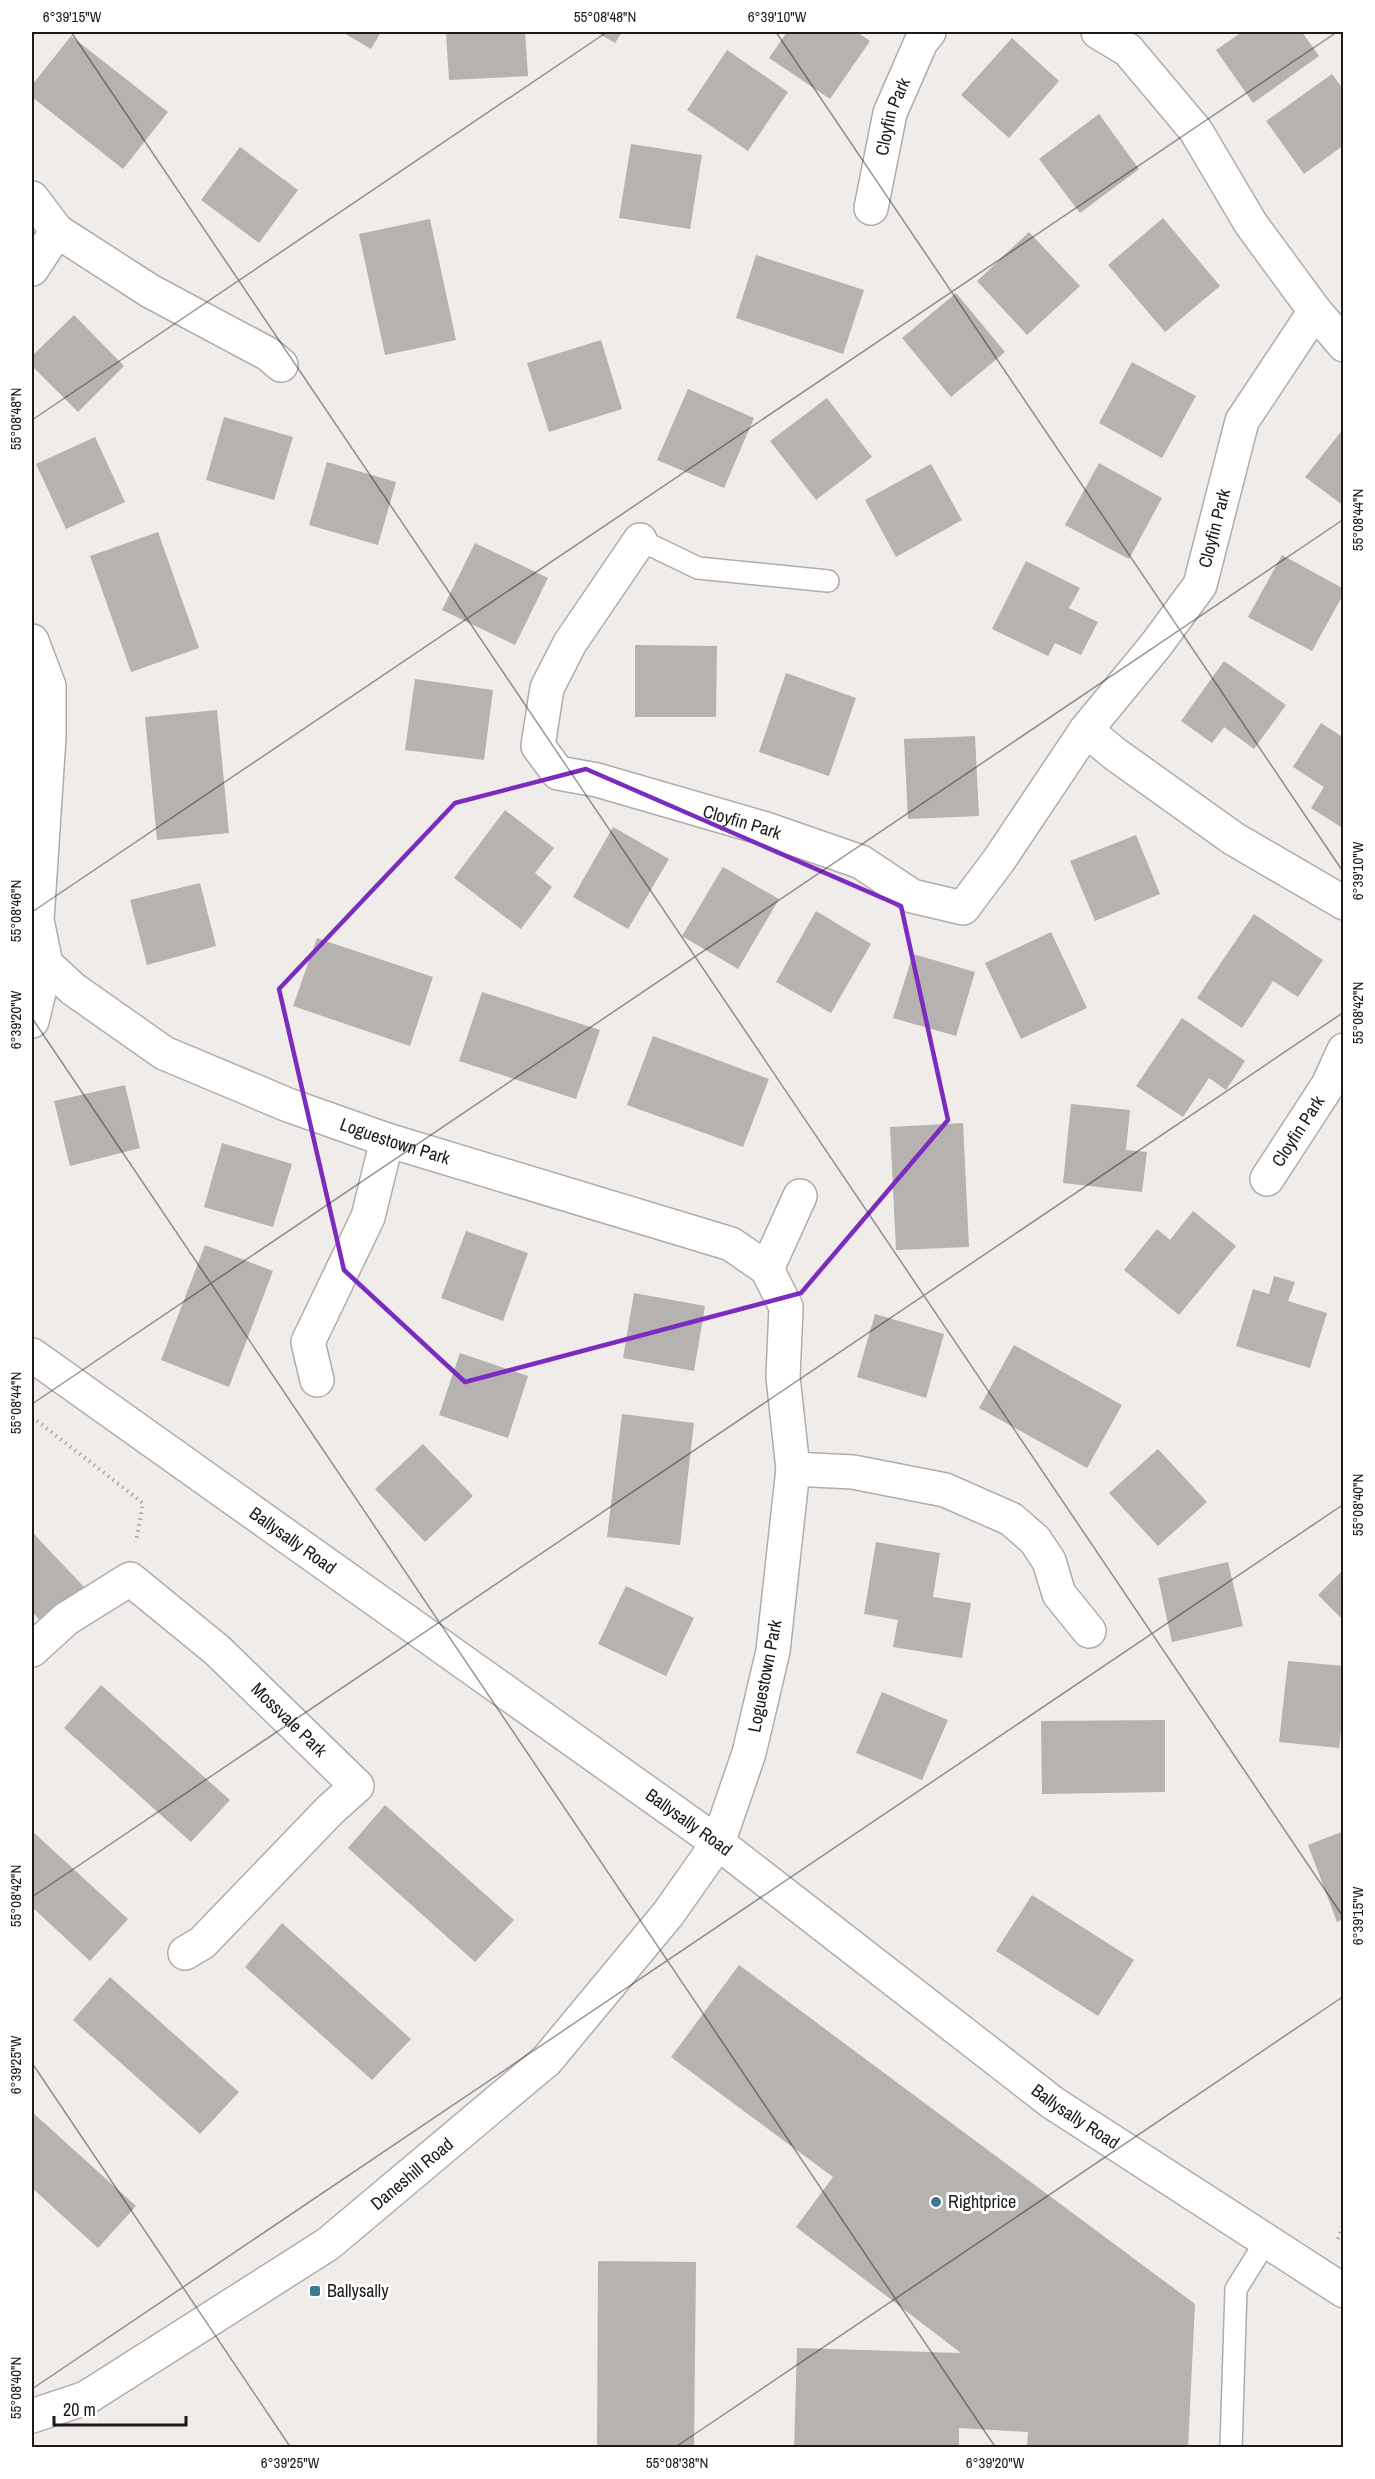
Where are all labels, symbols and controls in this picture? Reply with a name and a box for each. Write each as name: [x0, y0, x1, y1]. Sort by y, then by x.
text: 6°39'15"W: [43, 6, 102, 27]
text: 55°08'48"N: [574, 6, 636, 27]
text: 6°39'10"W: [748, 6, 807, 27]
street label: Cloyfin Park: [869, 73, 916, 158]
text: 55°08'48"N: [5, 388, 26, 450]
street label: Cloyfin Park: [1192, 486, 1236, 570]
text: 55°08'44"N: [1347, 489, 1368, 551]
street label: Cloyfin Park: [700, 798, 785, 846]
text: 6°39'10"W: [1347, 841, 1368, 900]
text: 55°08'46"N: [5, 880, 26, 942]
text: 55°08'42"N: [1347, 982, 1368, 1044]
text: 6°39'20"W: [5, 990, 26, 1049]
street label: Cloyfin Park: [1265, 1090, 1330, 1171]
street label: Loguestown Park: [337, 1111, 454, 1171]
text: 55°08'44"N: [5, 1372, 26, 1434]
text: 55°08'40"N: [1347, 1474, 1368, 1536]
street label: Ballysally Road: [245, 1501, 341, 1580]
street label: Loguestown Park: [741, 1617, 788, 1734]
street label: Mossvale Park: [246, 1677, 333, 1763]
street label: Ballysally Road: [641, 1782, 738, 1861]
text: 55°08'42"N: [5, 1865, 26, 1927]
text: 6°39'15"W: [1347, 1886, 1368, 1945]
text: 6°39'25"W: [5, 2035, 26, 2094]
street label: Ballysally Road: [1026, 2078, 1124, 2155]
street label: Daneshill Road: [365, 2132, 458, 2216]
place label: Rightprice: [948, 2189, 1016, 2214]
marker: Rightprice: [929, 2195, 943, 2209]
place label: Ballysally: [327, 2278, 389, 2303]
marker: Ballysally: [308, 2284, 322, 2298]
text: 55°08'40"N: [5, 2357, 26, 2419]
scale bar: [54, 2389, 186, 2427]
text: 20 m: [63, 2397, 96, 2422]
text: 6°39'25"W: [261, 2452, 320, 2473]
text: 55°08'38"N: [646, 2452, 708, 2473]
text: 6°39'20"W: [966, 2452, 1025, 2473]

